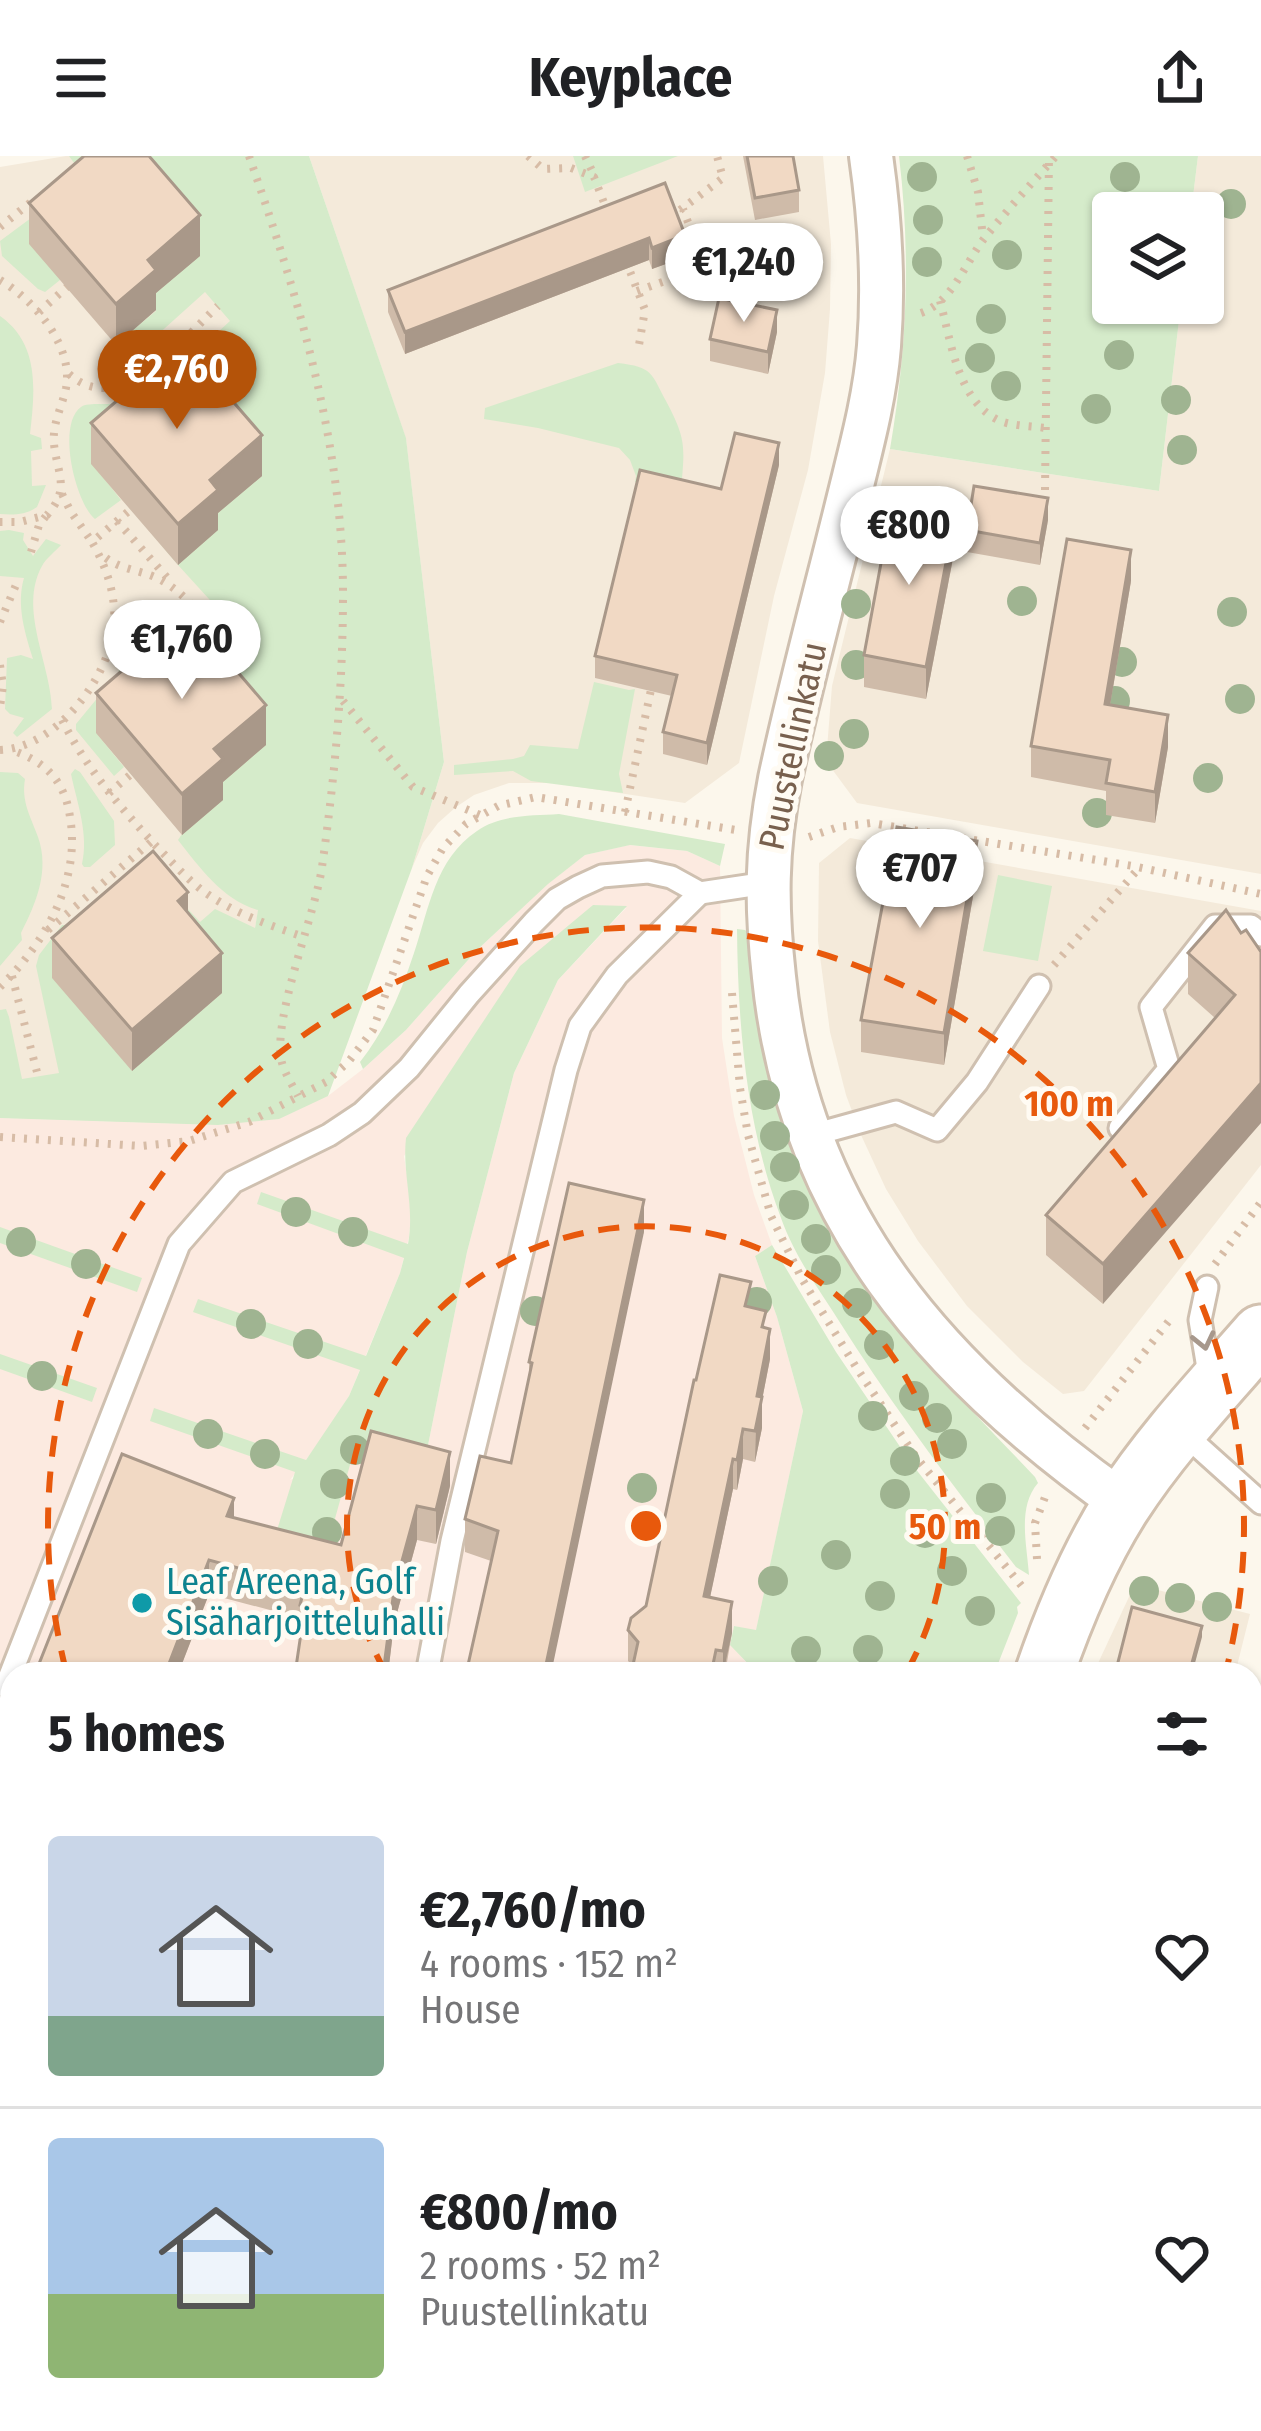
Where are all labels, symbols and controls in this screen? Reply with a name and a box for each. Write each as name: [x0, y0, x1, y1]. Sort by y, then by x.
icon: menu: [48, 45, 114, 111]
icon: share: [1147, 45, 1213, 111]
text: Keyplace: [529, 46, 732, 110]
map controls: [1092, 192, 1224, 324]
button: layers: [1092, 192, 1224, 324]
pin: €1,240: [646, 223, 842, 325]
text: €1,240: [692, 239, 796, 285]
pin: €2,760: [79, 330, 275, 432]
text: €2,760: [125, 346, 230, 392]
pin: €800: [838, 486, 980, 588]
text: €800: [867, 502, 951, 548]
pin: €1,760: [84, 600, 280, 702]
text: €1,760: [131, 616, 233, 662]
street label: Puustellinkatu: [749, 638, 837, 854]
pin: €707: [849, 829, 991, 931]
text: €707: [883, 845, 957, 891]
text: 100 m: [1024, 1082, 1114, 1126]
one-way arrow: [1191, 1331, 1216, 1351]
centre of rings: [625, 1505, 667, 1547]
text: 50 m: [909, 1505, 981, 1549]
place label: Leaf Areena, Golf Sisäharjoitteluhalli: [166, 1560, 445, 1645]
marker: Leaf Areena, Golf Sisäharjoitteluhalli: [129, 1590, 155, 1616]
icon: filters: [1149, 1701, 1215, 1767]
text: 5 homes: [48, 1703, 225, 1765]
text: €2,760/mo: [420, 1879, 646, 1941]
icon: home: [144, 1884, 288, 2028]
icon: heart: [1149, 1923, 1215, 1989]
text: 4 rooms · 152 m²: [420, 1941, 678, 1987]
text: House: [420, 1987, 520, 2033]
text: €800/mo: [420, 2181, 618, 2243]
icon: home: [144, 2186, 288, 2330]
icon: heart: [1149, 2225, 1215, 2291]
text: 2 rooms · 52 m²: [420, 2243, 661, 2289]
text: Puustellinkatu: [420, 2289, 649, 2335]

